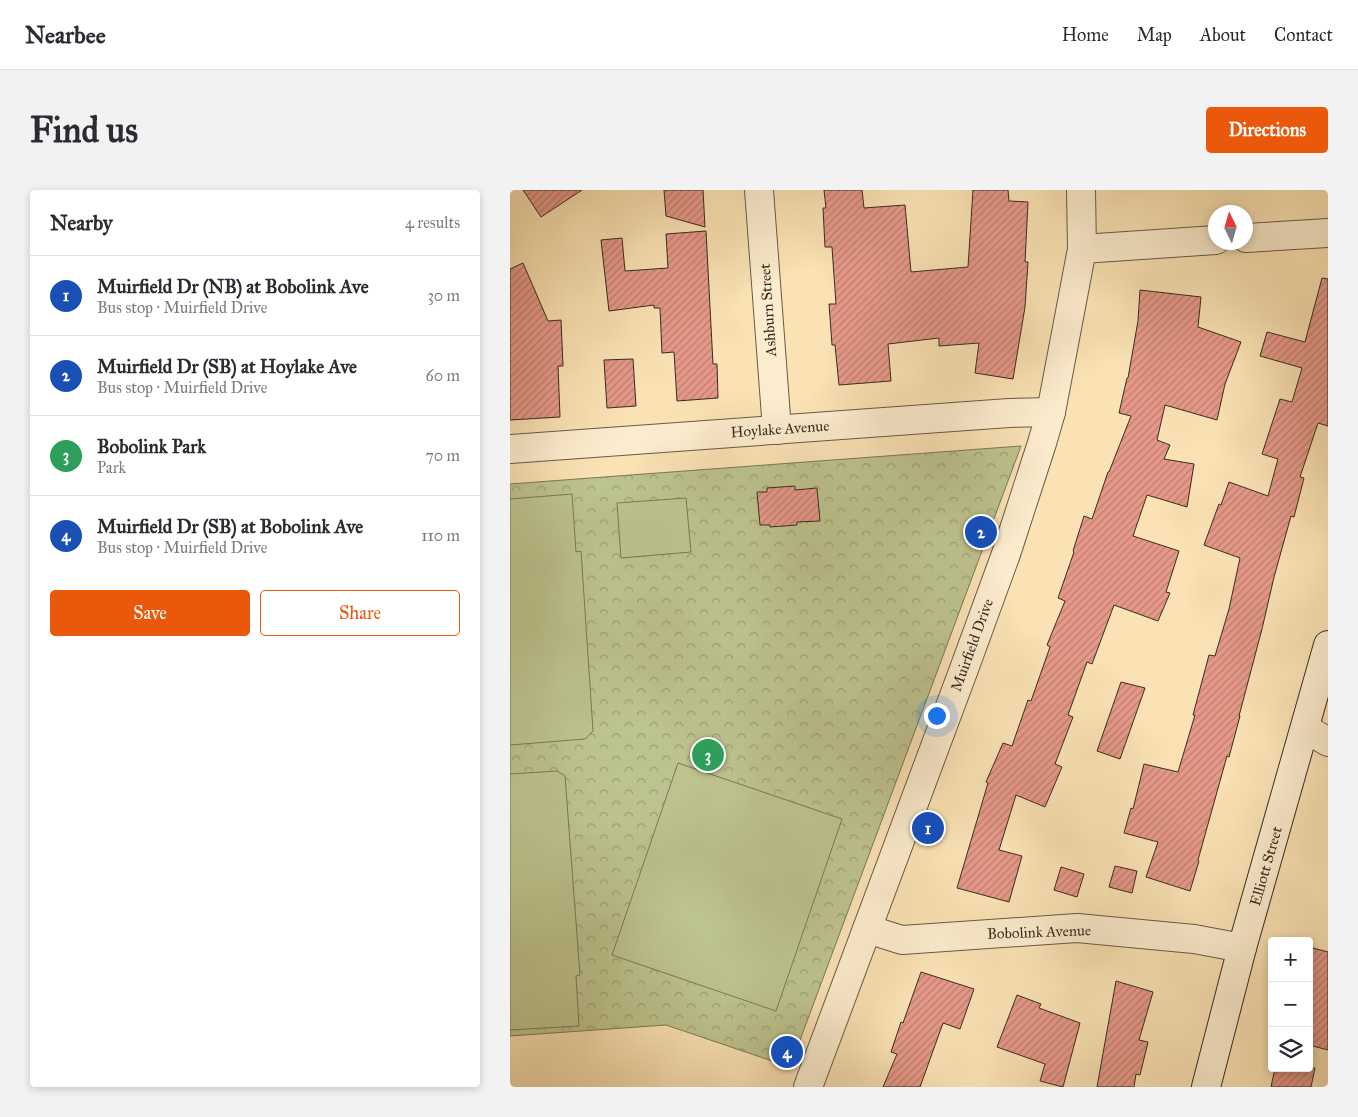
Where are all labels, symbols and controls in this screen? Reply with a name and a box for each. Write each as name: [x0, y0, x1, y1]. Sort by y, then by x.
text: Nearbee: [25, 20, 106, 50]
text: Home: [1062, 24, 1109, 46]
text: Map: [1137, 24, 1172, 46]
text: About: [1200, 24, 1246, 46]
text: Contact: [1274, 24, 1333, 46]
button: Directions: [1206, 107, 1328, 153]
text: Find us: [30, 109, 138, 152]
north arrow: [1208, 205, 1253, 250]
text: Nearby: [50, 210, 113, 236]
text: 4 results: [405, 213, 460, 232]
street label: Ashburn Street: [756, 262, 780, 358]
text: Muirfield Dr (NB) at Bobolink Ave: [97, 275, 369, 298]
text: 1: [63, 286, 69, 305]
text: 30 m: [427, 286, 460, 305]
text: Bus stop · Muirfield Drive: [97, 298, 267, 317]
text: Muirfield Dr (SB) at Hoylake Ave: [97, 355, 357, 378]
text: 2: [62, 366, 70, 385]
text: 60 m: [426, 366, 460, 385]
text: Bus stop · Muirfield Drive: [97, 378, 267, 397]
street label: Hoylake Avenue: [730, 417, 830, 441]
text: Bobolink Park: [97, 435, 206, 458]
text: 3: [63, 446, 69, 465]
text: 70 m: [425, 446, 460, 465]
text: Park: [97, 458, 126, 477]
pin: 2: [965, 513, 997, 551]
text: Muirfield Dr (SB) at Bobolink Ave: [97, 515, 363, 538]
text: 4: [62, 526, 70, 545]
text: 110 m: [421, 526, 460, 545]
text: Bus stop · Muirfield Drive: [97, 538, 267, 557]
button: Save: [50, 590, 250, 636]
button: Share: [260, 590, 460, 636]
street label: Muirfield Drive: [947, 596, 997, 694]
your location: [924, 703, 950, 729]
pin: 3: [692, 736, 724, 774]
pin: 1: [912, 809, 944, 847]
street label: Elliott Street: [1246, 824, 1286, 908]
street label: Bobolink Avenue: [987, 921, 1091, 943]
map controls: [1268, 937, 1313, 1072]
button: +: [1268, 937, 1313, 982]
button: −: [1268, 982, 1313, 1027]
button: layers: [1268, 1027, 1313, 1072]
pin: 4: [771, 1033, 803, 1071]

